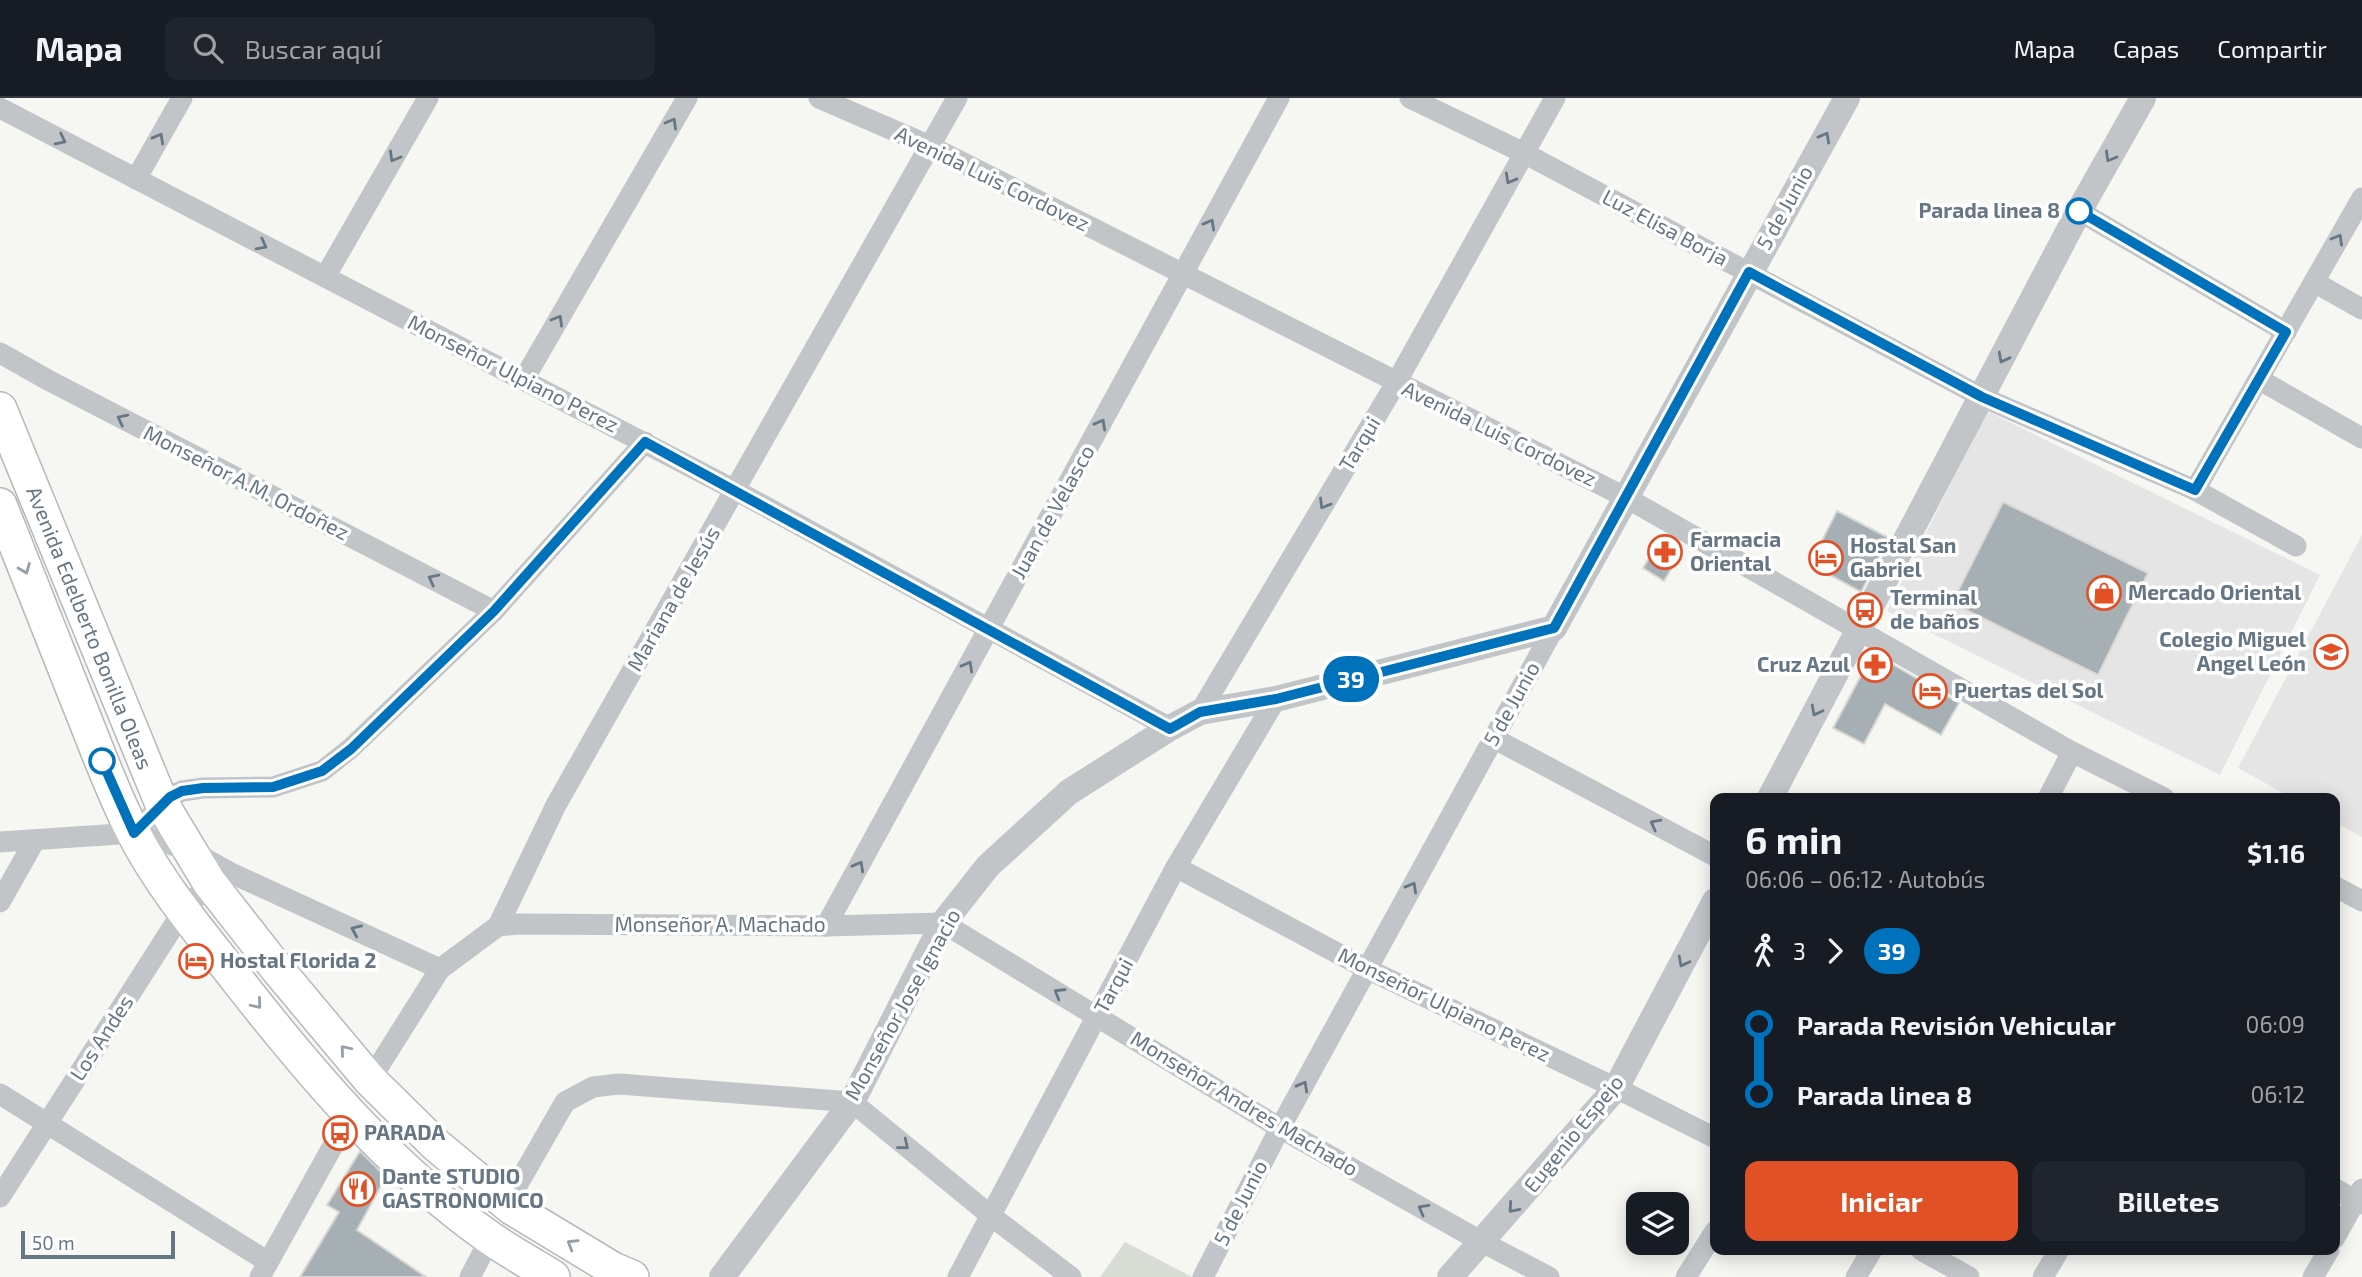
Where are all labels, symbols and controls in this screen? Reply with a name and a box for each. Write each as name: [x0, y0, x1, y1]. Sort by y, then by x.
search box: [165, 17, 655, 80]
text: Mapa: [35, 28, 123, 68]
icon: search: [189, 29, 227, 67]
text: Buscar aquí: [245, 33, 382, 64]
text: Mapa: [2014, 34, 2075, 63]
text: Capas: [2113, 34, 2179, 63]
text: Compartir: [2217, 34, 2327, 63]
one-way arrow: [664, 118, 677, 131]
street label: Avenida Luis Cordovez: [892, 120, 1094, 236]
one-way arrow: [54, 131, 66, 145]
one-way arrow: [1817, 132, 1830, 145]
one-way arrow: [151, 133, 164, 146]
one-way arrow: [389, 150, 402, 163]
one-way arrow: [2105, 150, 2118, 163]
street label: 5 de Junio: [1750, 161, 1817, 254]
one-way arrow: [1505, 172, 1518, 184]
street label: Luz Elisa Borja: [1598, 183, 1733, 271]
place label: Parada linea 8: [1918, 197, 2060, 222]
marker: Parada linea 8: [2066, 198, 2092, 224]
one-way arrow: [1202, 219, 1215, 231]
one-way arrow: [2330, 234, 2343, 247]
one-way arrow: [255, 236, 268, 250]
street label: Monseñor Ulpiano Perez: [404, 309, 623, 437]
one-way arrow: [550, 315, 563, 328]
one-way arrow: [1997, 351, 2011, 363]
street label: Avenida Luis Cordovez: [1399, 375, 1601, 491]
street label: Tarqui: [1333, 411, 1385, 475]
one-way arrow: [117, 413, 129, 427]
one-way arrow: [1093, 418, 1106, 431]
street label: Monseñor A.M. Ordoñez: [140, 419, 353, 544]
street label: Juan de Velasco: [1005, 440, 1099, 582]
street label: Avenida Edelberto Bonilla Oleas: [22, 482, 159, 773]
one-way arrow: [1319, 497, 1332, 510]
street label: Mariana de Jesús: [621, 522, 724, 675]
place label: Farmacia Oriental: [1690, 526, 1781, 575]
place label: Hostal San Gabriel: [1850, 532, 1957, 581]
pharmacy icon: Farmacia Oriental: [1646, 533, 1684, 571]
hotel icon: Hostal San Gabriel: [1807, 539, 1845, 577]
one-way arrow: [17, 562, 31, 574]
one-way arrow: [428, 574, 440, 588]
shop icon: Mercado Oriental: [2085, 574, 2123, 612]
place label: Mercado Oriental: [2128, 579, 2301, 604]
place label: Terminal de baños: [1890, 584, 1980, 633]
bus stop icon: Terminal de baños: [1846, 591, 1884, 629]
place label: Colegio Miguel Angel León: [2159, 626, 2306, 675]
school or university icon: Colegio Miguel Angel León: [2312, 633, 2350, 671]
pharmacy icon: Cruz Azul: [1856, 646, 1894, 684]
place label: Cruz Azul: [1757, 651, 1850, 676]
line badge: 39: [1320, 656, 1382, 702]
street label: 5 de Junio: [1477, 657, 1544, 750]
one-way arrow: [960, 661, 973, 674]
text: 39: [1337, 664, 1365, 693]
hotel icon: Puertas del Sol: [1911, 672, 1949, 710]
place label: Puertas del Sol: [1954, 677, 2104, 702]
one-way arrow: [1810, 703, 1824, 716]
unlabelled marker: [89, 748, 115, 774]
text: 6 min: [1745, 816, 1842, 862]
one-way arrow: [1650, 818, 1662, 832]
text: $1.16: [2247, 837, 2305, 868]
one-way arrow: [851, 861, 864, 873]
text: 06:06 – 06:12 · Autobús: [1745, 865, 1985, 893]
one-way arrow: [1403, 881, 1417, 894]
street label: Monseñor Jose Ignacio: [839, 904, 965, 1104]
street label: Monseñor A. Machado: [614, 911, 826, 936]
one-way arrow: [351, 924, 363, 938]
icon: walk: [1745, 932, 1783, 970]
icon: forward: [1816, 932, 1854, 970]
text: 39: [1878, 936, 1906, 965]
text: 3: [1793, 937, 1806, 965]
street label: Monseñor Ulpiano Perez: [1335, 941, 1555, 1066]
hotel icon: Hostal Florida 2: [177, 942, 215, 980]
place label: Hostal Florida 2: [220, 947, 377, 972]
street label: Tarqui: [1088, 953, 1138, 1017]
one-way arrow: [1678, 955, 1691, 967]
one-way arrow: [1053, 988, 1066, 1001]
street label: Los Andes: [64, 990, 138, 1085]
one-way arrow: [248, 997, 261, 1009]
text: Parada Revisión Vehicular: [1797, 1009, 2116, 1040]
text: 06:09: [2246, 1010, 2305, 1038]
street label: Monseñor Andres Machado: [1127, 1025, 1363, 1181]
one-way arrow: [340, 1045, 353, 1058]
street label: Eugenio Espejo: [1518, 1069, 1629, 1197]
text: Parada linea 8: [1797, 1079, 1972, 1110]
text: 06:12: [2250, 1080, 2305, 1108]
one-way arrow: [1295, 1081, 1308, 1094]
bus stop icon: PARADA: [321, 1114, 359, 1152]
place label: PARADA: [364, 1119, 446, 1144]
one-way arrow: [896, 1137, 909, 1149]
street label: 5 de Junio: [1208, 1156, 1272, 1249]
button: Iniciar: [1745, 1161, 2018, 1241]
button: Billetes: [2032, 1161, 2305, 1241]
place label: Dante STUDIO GASTRONOMICO: [382, 1163, 544, 1212]
restaurant icon: Dante STUDIO GASTRONOMICO: [339, 1170, 377, 1208]
map controls: [1626, 1192, 1689, 1255]
button: layers: [1626, 1192, 1689, 1255]
one-way arrow: [1509, 1199, 1521, 1212]
one-way arrow: [1418, 1204, 1430, 1217]
scale bar: [21, 1228, 175, 1260]
text: 50 m: [32, 1231, 75, 1254]
one-way arrow: [567, 1240, 580, 1253]

